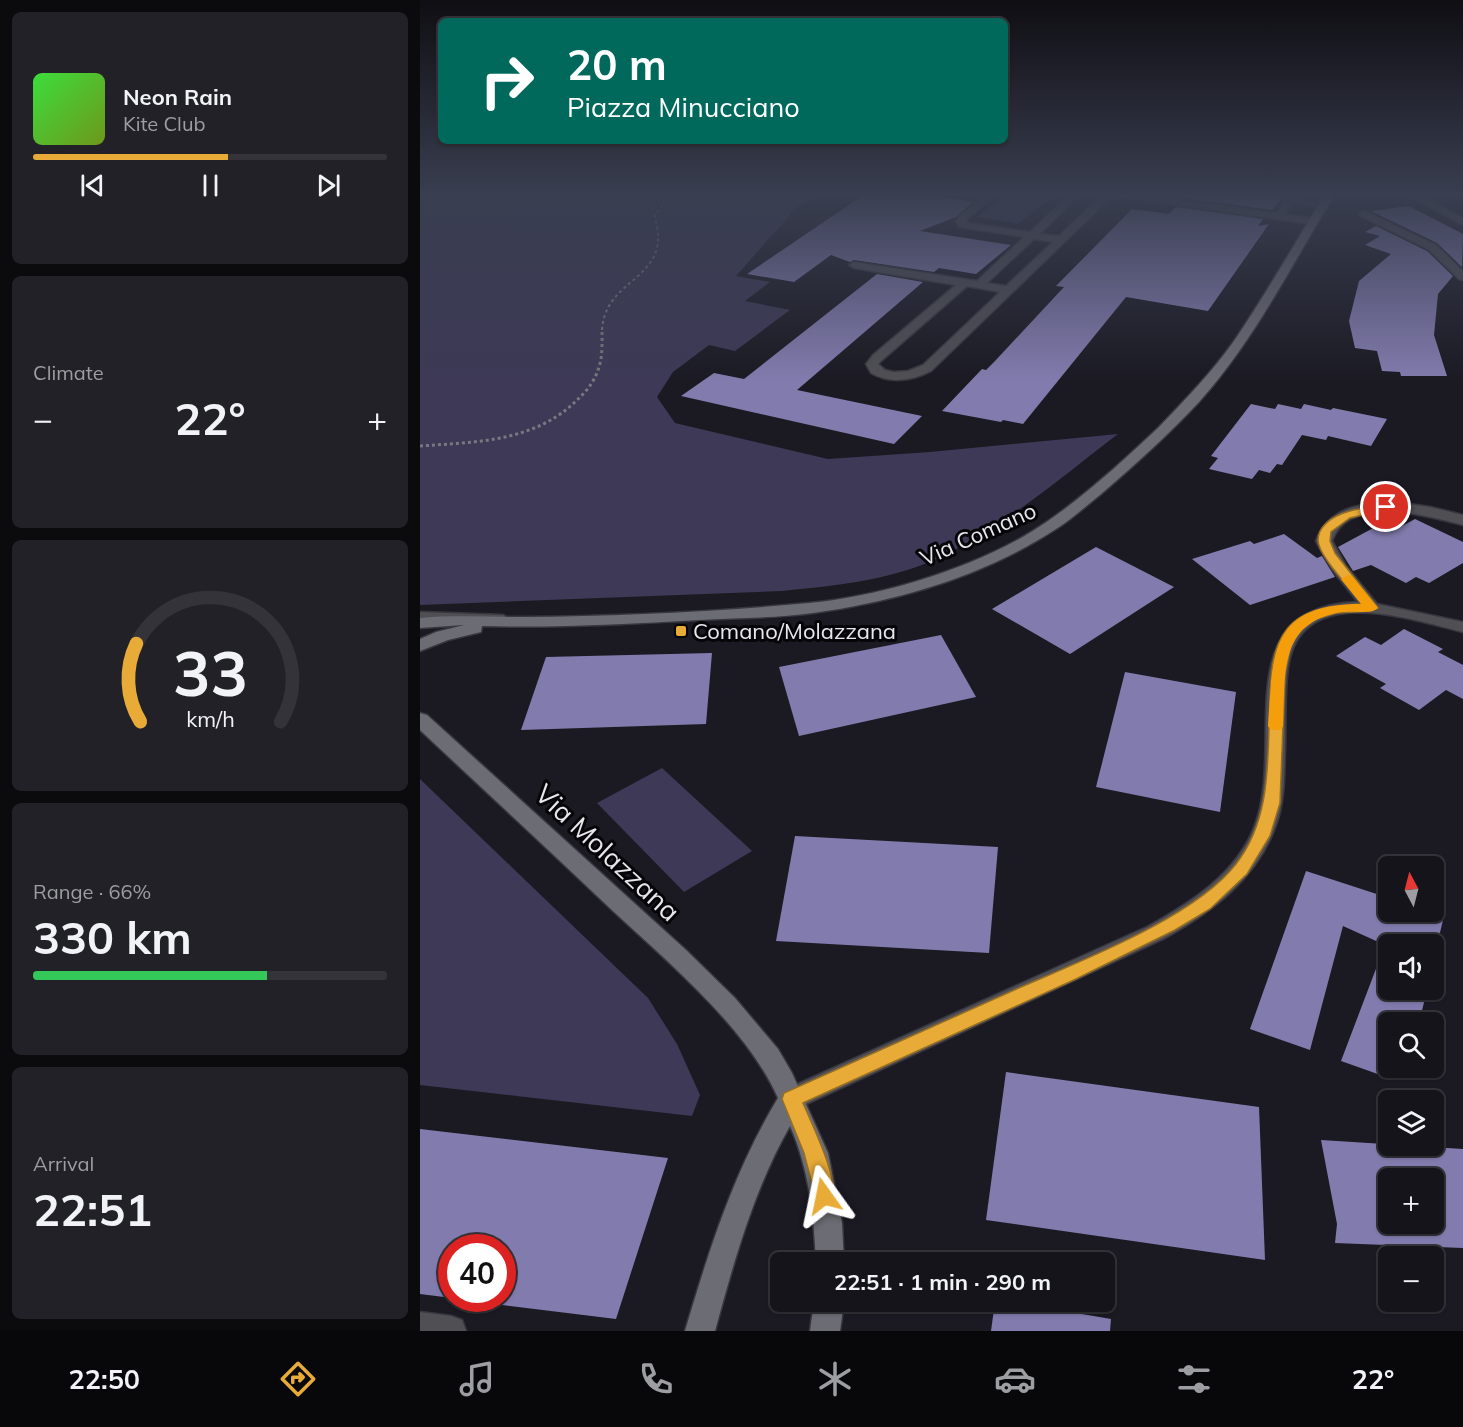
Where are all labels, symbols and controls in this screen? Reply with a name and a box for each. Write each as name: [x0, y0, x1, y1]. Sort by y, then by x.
text: 20 m: [567, 38, 667, 91]
icon: right: [468, 42, 546, 120]
text: Neon Rain: [123, 83, 232, 111]
text: Piazza Minucciano: [567, 90, 800, 124]
text: Kite Club: [123, 111, 205, 136]
icon: previous: [76, 169, 109, 202]
icon: pause: [194, 169, 227, 202]
icon: next: [312, 169, 345, 202]
text: Climate: [33, 360, 104, 385]
text: 22°: [174, 390, 246, 446]
text: −: [33, 398, 53, 439]
text: +: [367, 398, 387, 439]
pin: [1360, 481, 1411, 532]
icon: arrive: [1369, 490, 1402, 523]
street label: Via Comano: [916, 496, 1040, 572]
place label: Comano/Molazzana: [693, 617, 896, 645]
marker: Comano/Molazzana: [674, 624, 688, 638]
text: 33: [173, 634, 247, 713]
text: km/h: [186, 706, 234, 733]
street label: Via Molazzana: [528, 776, 687, 928]
north arrow: [1378, 856, 1444, 922]
map controls: [1378, 856, 1444, 1312]
text: Range · 66%: [33, 879, 151, 904]
text: 330 km: [33, 909, 192, 965]
button: sound: [1378, 934, 1444, 1000]
button: search: [1378, 1012, 1444, 1078]
button: layers: [1378, 1090, 1444, 1156]
text: Arrival: [33, 1151, 94, 1176]
position arrow: [792, 1164, 856, 1228]
button: +: [1378, 1168, 1444, 1234]
text: 22:51: [33, 1181, 152, 1237]
speed limit sign: 40: [438, 1234, 516, 1312]
button: −: [1378, 1246, 1444, 1312]
text: 22:51 · 1 min · 290 m: [834, 1268, 1051, 1296]
icon: directions: [277, 1358, 319, 1400]
icon: music: [456, 1358, 498, 1400]
icon: phone: [635, 1358, 677, 1400]
icon: climate: [814, 1358, 856, 1400]
icon: car: [994, 1358, 1036, 1400]
icon: filters: [1173, 1358, 1215, 1400]
text: 22:50: [69, 1362, 140, 1396]
text: 22°: [1352, 1362, 1394, 1396]

